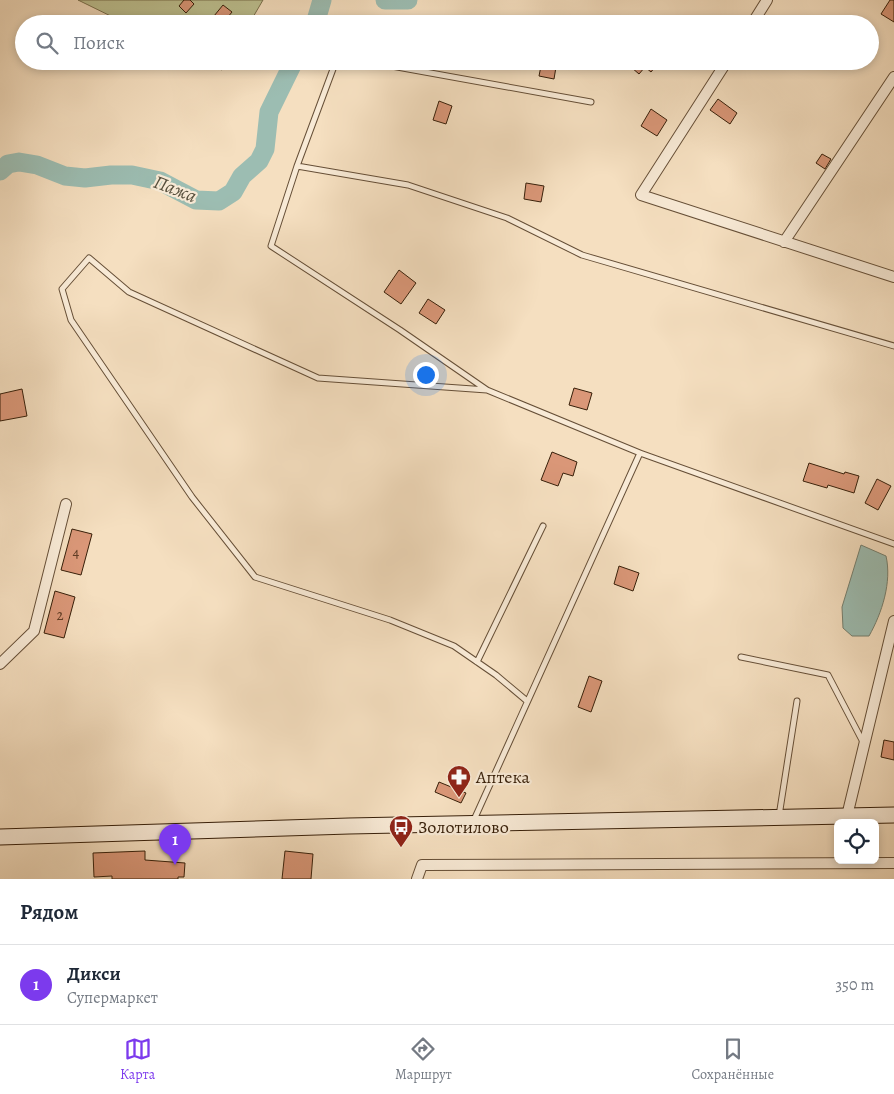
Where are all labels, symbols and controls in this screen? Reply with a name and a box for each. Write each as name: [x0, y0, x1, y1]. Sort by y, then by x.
search box: [15, 15, 879, 70]
icon: search: [33, 29, 61, 57]
text: Поиск: [73, 30, 125, 56]
water label: Пажа: [150, 169, 201, 209]
your location: [413, 362, 439, 388]
house number: 4: [73, 542, 80, 562]
house number: 2: [56, 605, 64, 625]
pharmacy icon: Аптека: [446, 764, 472, 798]
place label: Аптека: [475, 765, 531, 789]
bus stop icon: Золотилово: [388, 814, 414, 848]
place label: Золотилово: [418, 815, 509, 839]
map controls: [834, 819, 879, 864]
button: locate: [834, 819, 879, 864]
pin: 1: [159, 824, 191, 865]
text: Рядом: [20, 898, 78, 926]
text: Дикси: [67, 961, 121, 987]
text: 1: [33, 974, 39, 996]
text: 350 m: [835, 974, 874, 996]
text: Супермаркет: [67, 987, 158, 1009]
tab: Карта: [120, 1035, 155, 1084]
tab: Маршрут: [395, 1035, 452, 1084]
tab: Сохранённые: [692, 1035, 774, 1084]

